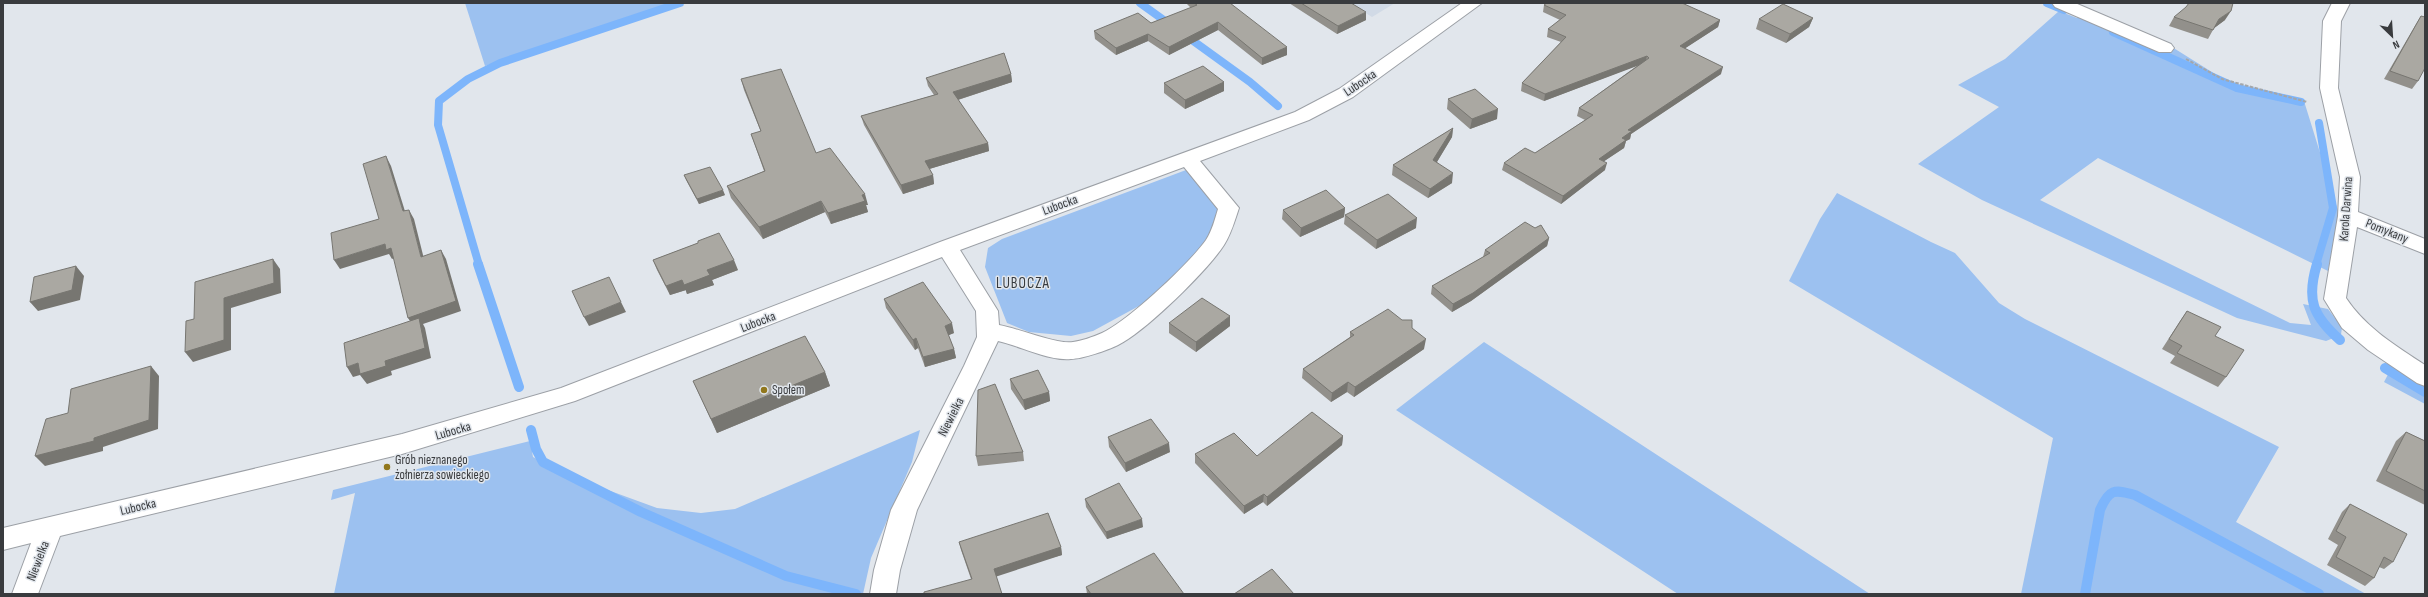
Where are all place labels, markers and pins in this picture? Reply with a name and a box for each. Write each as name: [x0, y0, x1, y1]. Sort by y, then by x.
place label: Społem: [772, 382, 804, 398]
marker: Społem: [759, 385, 769, 395]
place label: Grób nieznanego żołnierza sowieckiego: [395, 452, 489, 483]
marker: Grób nieznanego żołnierza sowieckiego: [382, 462, 392, 472]

